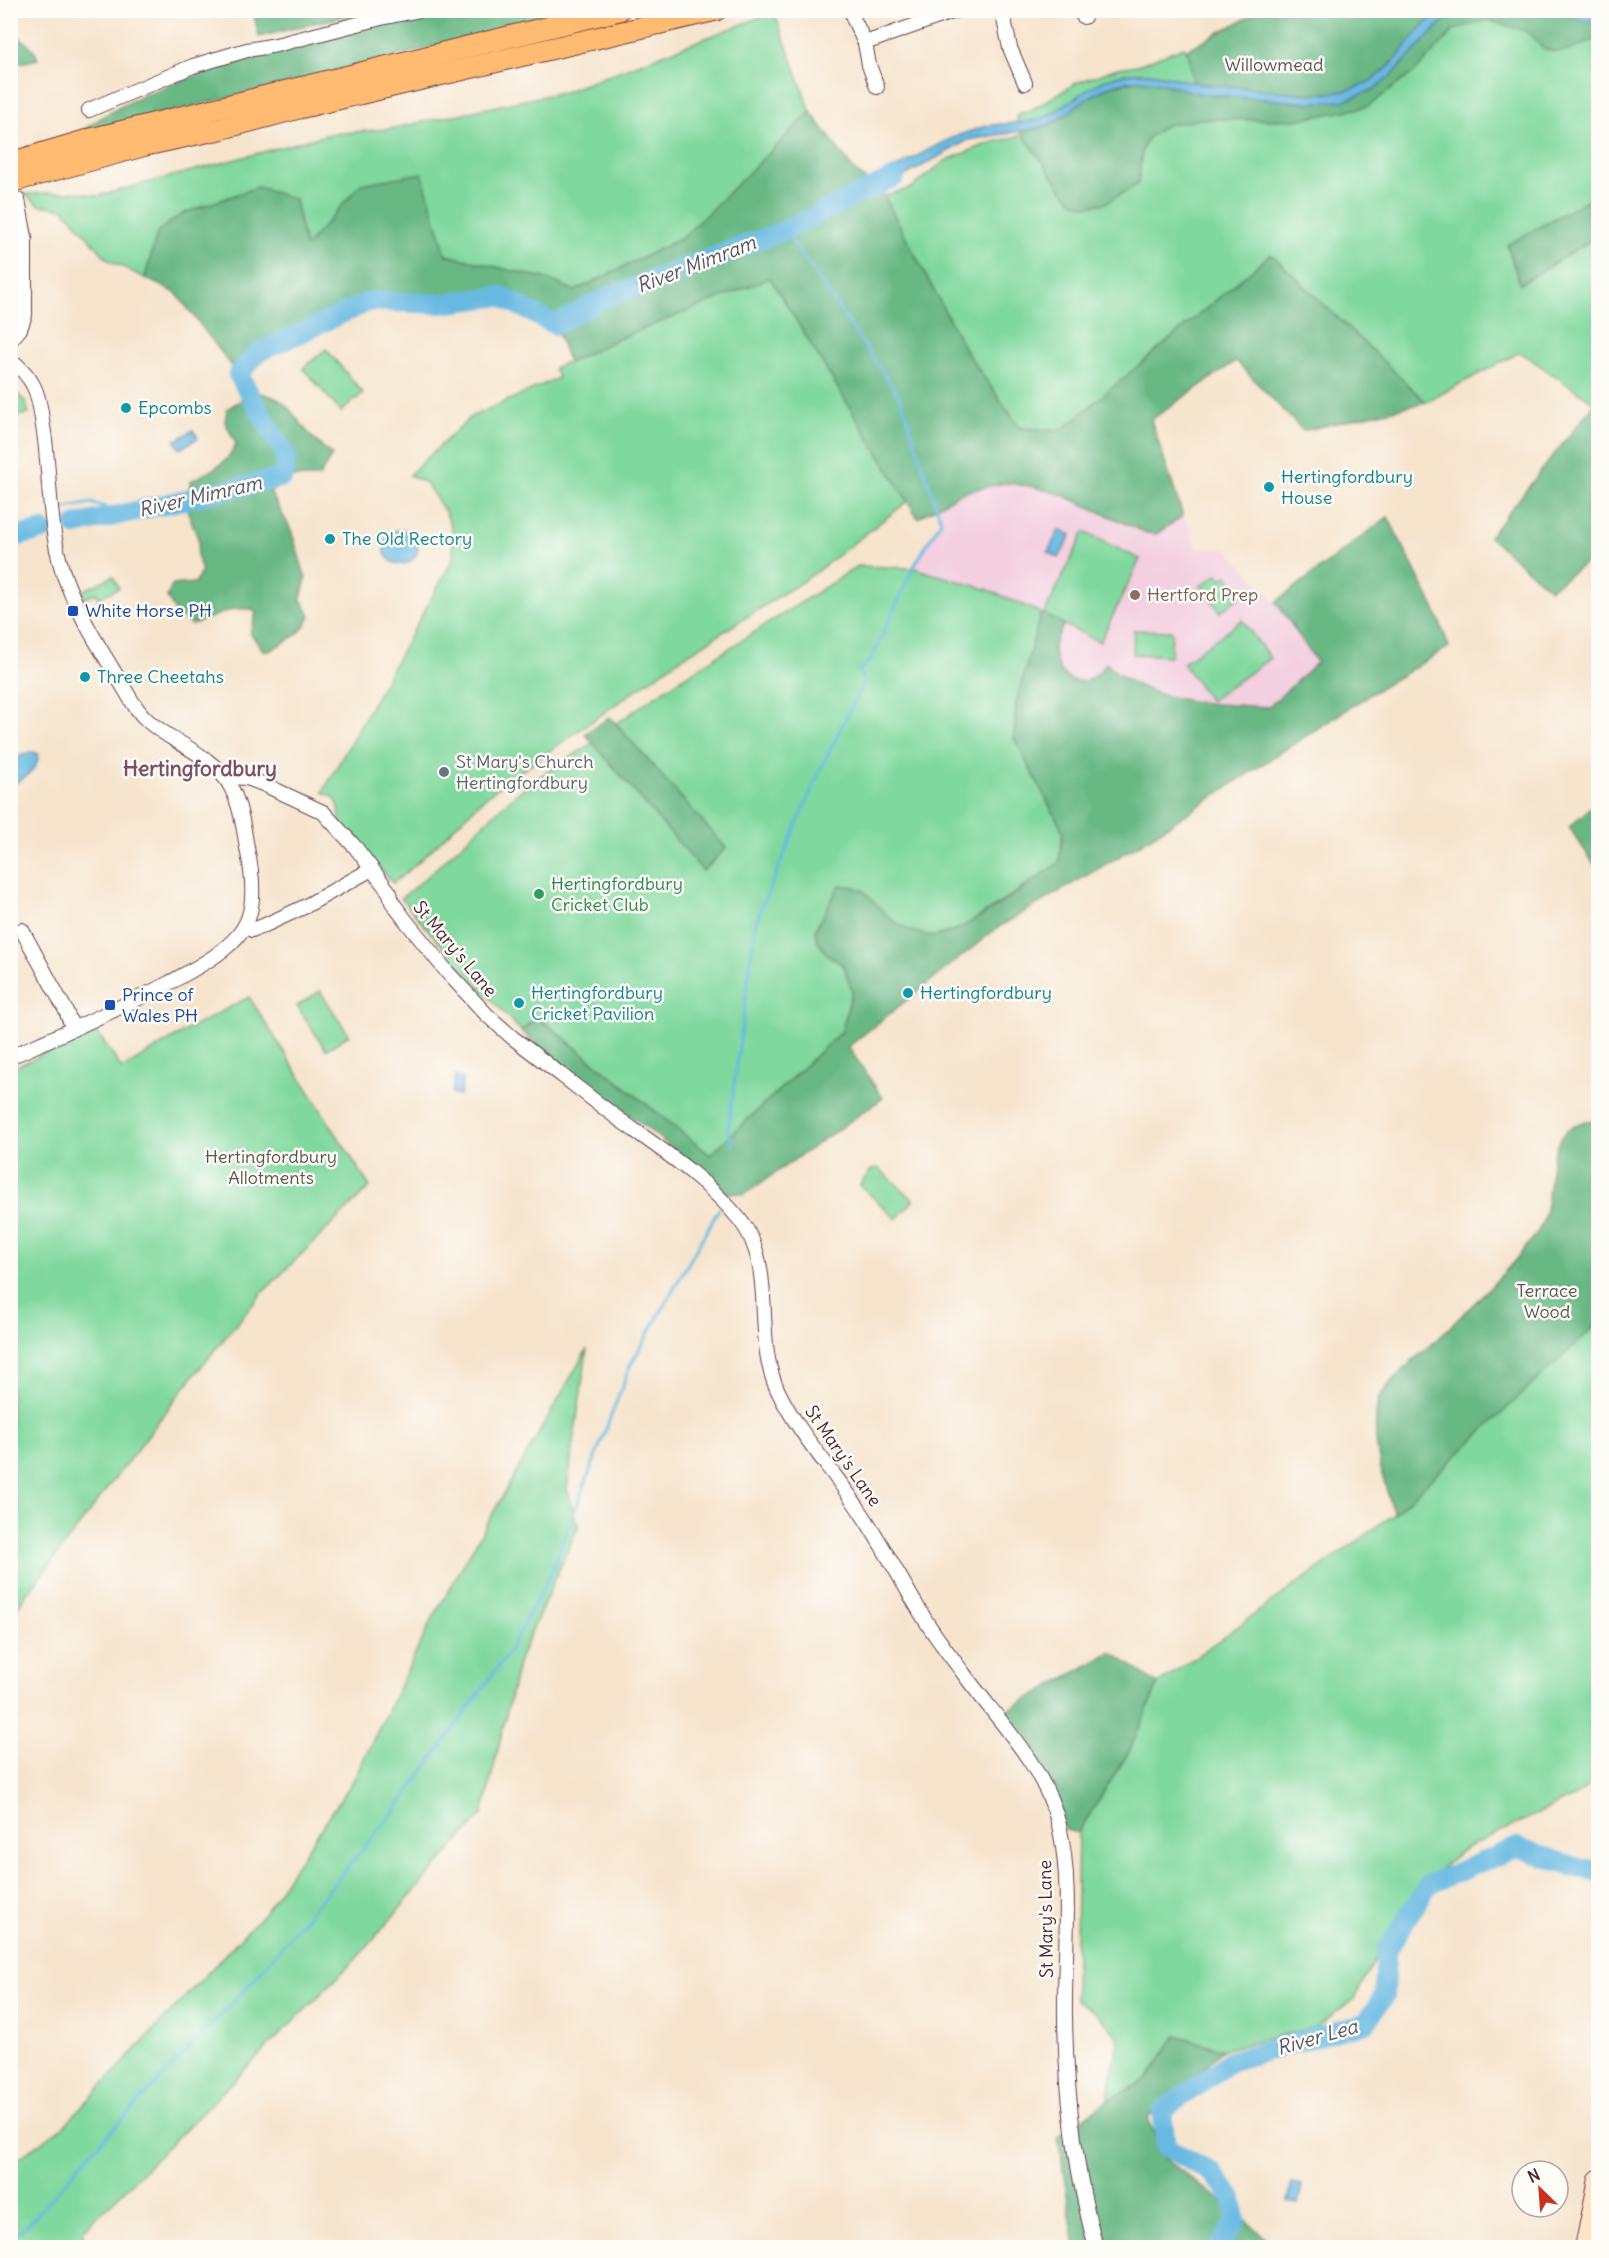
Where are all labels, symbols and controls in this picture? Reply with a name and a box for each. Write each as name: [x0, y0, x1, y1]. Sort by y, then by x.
park label: Willowmead: [1225, 53, 1324, 76]
water label: River Mimram: [633, 229, 759, 298]
place label: Epcombs: [138, 396, 212, 419]
marker: Epcombs: [119, 401, 133, 415]
place label: Hertingfordbury House: [1281, 465, 1413, 509]
water label: River Mimram: [136, 469, 264, 522]
marker: Hertingfordbury House: [1262, 480, 1276, 494]
place label: The Old Rectory: [342, 527, 472, 550]
marker: The Old Rectory: [323, 532, 337, 546]
place label: Hertford Prep: [1147, 583, 1258, 606]
marker: Hertford Prep: [1128, 588, 1142, 602]
place label: White Horse PH: [85, 599, 212, 622]
marker: White Horse PH: [66, 604, 80, 618]
place label: Three Cheetahs: [97, 665, 224, 688]
marker: Three Cheetahs: [78, 670, 92, 684]
place label: St Mary's Church Hertingfordbury: [456, 750, 594, 794]
district label: Hertingfordbury: [123, 755, 277, 782]
marker: St Mary's Church Hertingfordbury: [437, 765, 451, 779]
place label: Hertingfordbury Cricket Club: [551, 872, 683, 916]
marker: Hertingfordbury Cricket Club: [532, 887, 546, 901]
street label: St Mary's Lane: [409, 896, 502, 1001]
place label: Hertingfordbury Cricket Pavilion: [531, 981, 663, 1025]
place label: Hertingfordbury: [920, 981, 1052, 1004]
place label: Prince of Wales PH: [122, 983, 198, 1027]
marker: Hertingfordbury: [901, 986, 915, 1000]
marker: Hertingfordbury Cricket Pavilion: [512, 996, 526, 1010]
marker: Prince of Wales PH: [103, 998, 117, 1012]
park label: Hertingfordbury Allotments: [205, 1145, 337, 1189]
park label: Terrace Wood: [1516, 1279, 1578, 1323]
street label: St Mary's Lane: [800, 1401, 887, 1511]
street label: St Mary's Lane: [1033, 1860, 1058, 1978]
water label: River Lea: [1273, 2013, 1362, 2060]
north arrow: [1510, 2159, 1570, 2219]
text: N: [1524, 2164, 1543, 2187]

